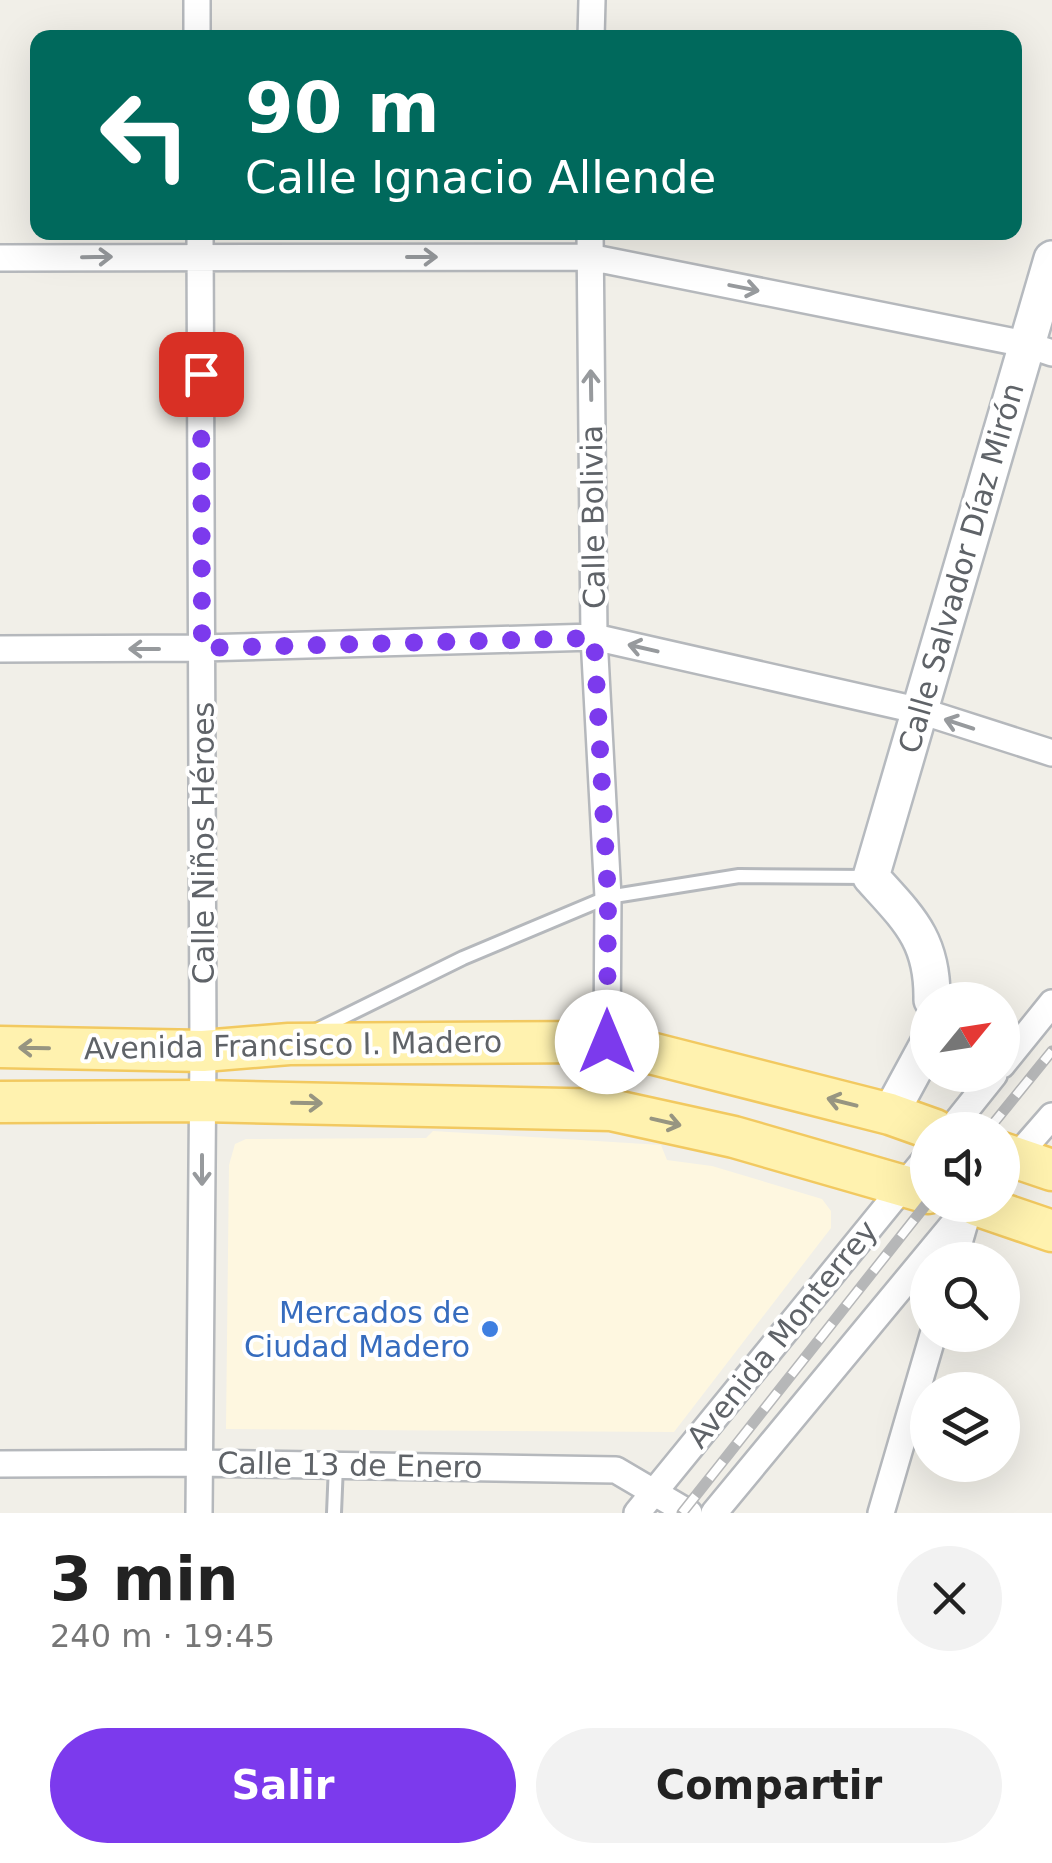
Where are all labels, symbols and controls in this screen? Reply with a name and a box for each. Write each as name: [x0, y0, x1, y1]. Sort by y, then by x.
text: 90 m: [245, 67, 440, 149]
icon: left: [80, 70, 210, 200]
text: Calle Ignacio Allende: [245, 151, 716, 204]
one-way arrow: [81, 248, 113, 267]
one-way arrow: [406, 248, 438, 266]
one-way arrow: [728, 280, 760, 299]
pin: [159, 332, 244, 417]
icon: arrive: [174, 347, 229, 402]
one-way arrow: [582, 369, 600, 402]
street label: Calle Salvador Díaz Mirón: [891, 379, 1031, 757]
street label: Calle Bolivia: [574, 425, 612, 609]
one-way arrow: [628, 638, 660, 657]
one-way arrow: [129, 640, 162, 658]
street label: Calle Niños Héroes: [186, 702, 221, 984]
one-way arrow: [944, 713, 975, 731]
north arrow: [910, 982, 1020, 1092]
map controls: [910, 982, 1020, 1482]
position arrow: [555, 990, 659, 1094]
street label: Avenida Francisco I. Madero: [83, 1024, 503, 1066]
one-way arrow: [19, 1038, 52, 1058]
one-way arrow: [827, 1091, 858, 1110]
one-way arrow: [290, 1094, 323, 1112]
button: sound: [910, 1112, 1020, 1222]
one-way arrow: [649, 1114, 681, 1132]
one-way arrow: [192, 1153, 211, 1185]
street label: Avenida Monterrey: [680, 1213, 884, 1455]
button: search: [910, 1242, 1020, 1352]
place label: Mercados de Ciudad Madero: [244, 1295, 470, 1364]
marker: Mercados de Ciudad Madero: [479, 1318, 501, 1340]
button: layers: [910, 1372, 1020, 1482]
street label: Calle 13 de Enero: [217, 1445, 483, 1485]
text: 3 min: [50, 1544, 238, 1614]
button: close: [897, 1546, 1002, 1651]
text: 240 m · 19:45: [50, 1617, 275, 1655]
button: Salir: [50, 1728, 516, 1843]
button: Compartir: [536, 1728, 1002, 1843]

